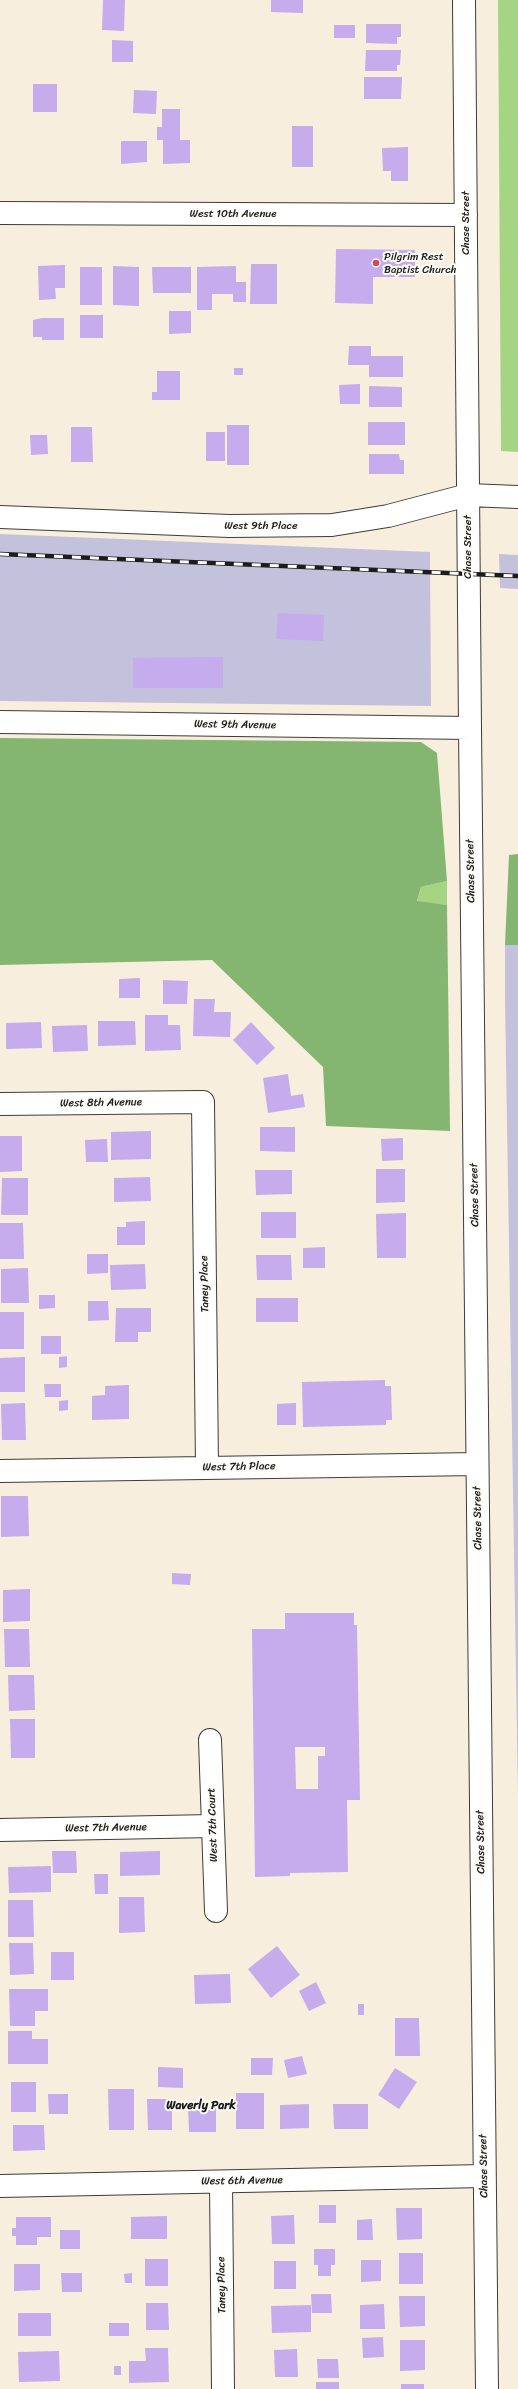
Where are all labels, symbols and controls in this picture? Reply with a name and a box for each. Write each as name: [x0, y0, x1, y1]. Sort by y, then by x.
street label: Chase Street: [459, 191, 473, 255]
street label: West 10th Avenue: [189, 207, 277, 221]
place label: Pilgrim Rest Baptist Church: [384, 250, 457, 276]
marker: Pilgrim Rest Baptist Church: [371, 258, 381, 268]
street label: Chase Street: [461, 515, 475, 579]
street label: West 9th Place: [224, 519, 298, 533]
street label: West 9th Avenue: [194, 718, 276, 732]
street label: Chase Street: [464, 839, 478, 903]
street label: West 8th Avenue: [60, 1096, 142, 1110]
street label: Chase Street: [468, 1163, 482, 1227]
street label: Taney Place: [198, 1255, 212, 1313]
street label: West 7th Place: [202, 1460, 276, 1474]
street label: Chase Street: [471, 1486, 485, 1550]
street label: West 7th Court: [205, 1788, 221, 1862]
street label: Chase Street: [474, 1810, 488, 1874]
street label: West 7th Avenue: [65, 1821, 147, 1835]
district label: Waverly Park: [166, 2099, 236, 2113]
street label: Chase Street: [477, 2134, 491, 2198]
street label: West 6th Avenue: [201, 2174, 283, 2188]
street label: Taney Place: [215, 2256, 229, 2314]

